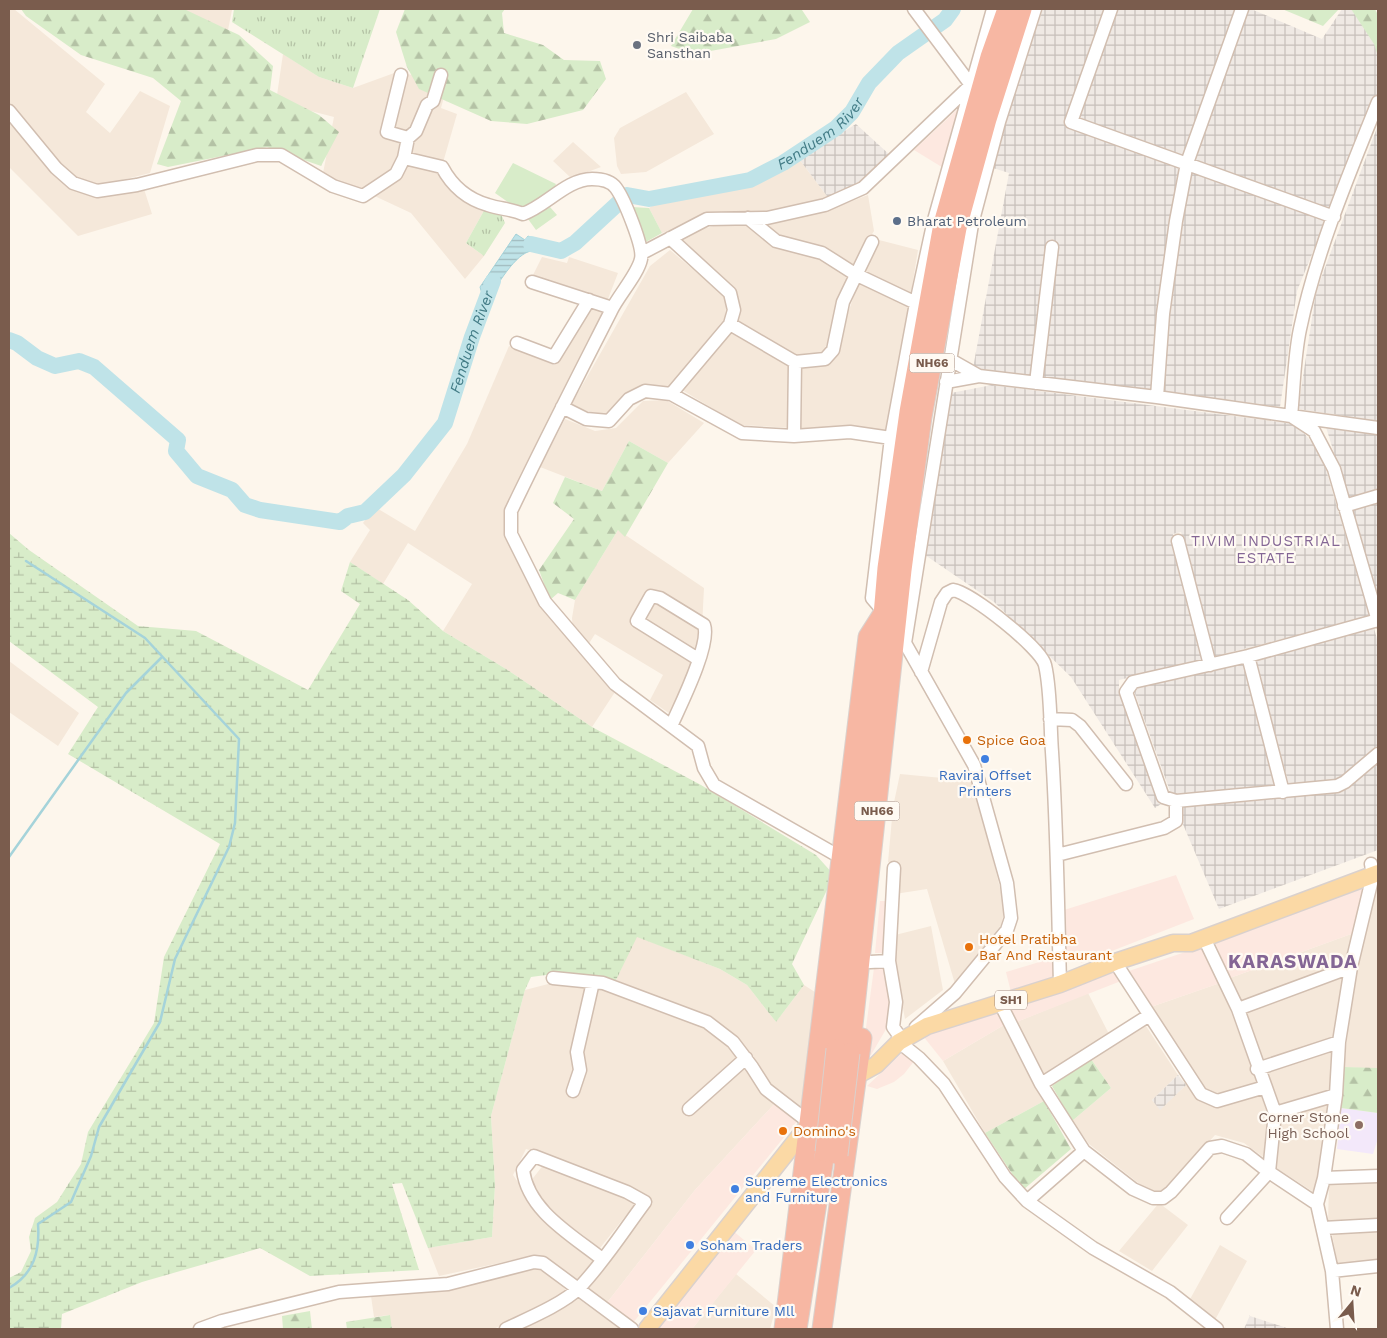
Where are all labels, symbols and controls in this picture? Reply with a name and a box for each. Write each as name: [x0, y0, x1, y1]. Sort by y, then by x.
place label: Shri Saibaba Sansthan: [647, 29, 733, 61]
marker: Shri Saibaba Sansthan: [631, 39, 643, 51]
water label: Fenduem River: [774, 93, 868, 173]
place label: Bharat Petroleum: [907, 213, 1027, 229]
marker: Bharat Petroleum: [891, 215, 903, 227]
water label: Fenduem River: [446, 287, 498, 395]
road number: NH66: [910, 353, 954, 372]
district label: TIVIM INDUSTRIAL ESTATE: [1191, 532, 1341, 567]
place label: Spice Goa: [977, 732, 1046, 748]
marker: Spice Goa: [961, 734, 973, 746]
marker: Raviraj Offset Printers: [979, 753, 991, 765]
place label: Raviraj Offset Printers: [939, 767, 1031, 799]
road number: NH66: [854, 801, 900, 820]
place label: Hotel Pratibha Bar And Restaurant: [979, 931, 1112, 963]
marker: Hotel Pratibha Bar And Restaurant: [963, 941, 975, 953]
district label: KARASWADA: [1228, 950, 1358, 973]
road number: SH1: [995, 990, 1027, 1010]
place label: Corner Stone High School: [1258, 1109, 1350, 1141]
marker: Corner Stone High School: [1353, 1119, 1365, 1131]
place label: Domino's: [793, 1123, 856, 1139]
marker: Domino's: [777, 1125, 789, 1137]
place label: Supreme Electronics and Furniture: [745, 1173, 888, 1205]
marker: Supreme Electronics and Furniture: [729, 1183, 741, 1195]
place label: Soham Traders: [700, 1237, 802, 1253]
marker: Soham Traders: [684, 1239, 696, 1251]
north arrow: [1327, 1278, 1377, 1328]
text: N: [1349, 1281, 1363, 1300]
place label: Sajavat Furniture Mll: [653, 1303, 795, 1319]
marker: Sajavat Furniture Mll: [637, 1305, 649, 1317]

